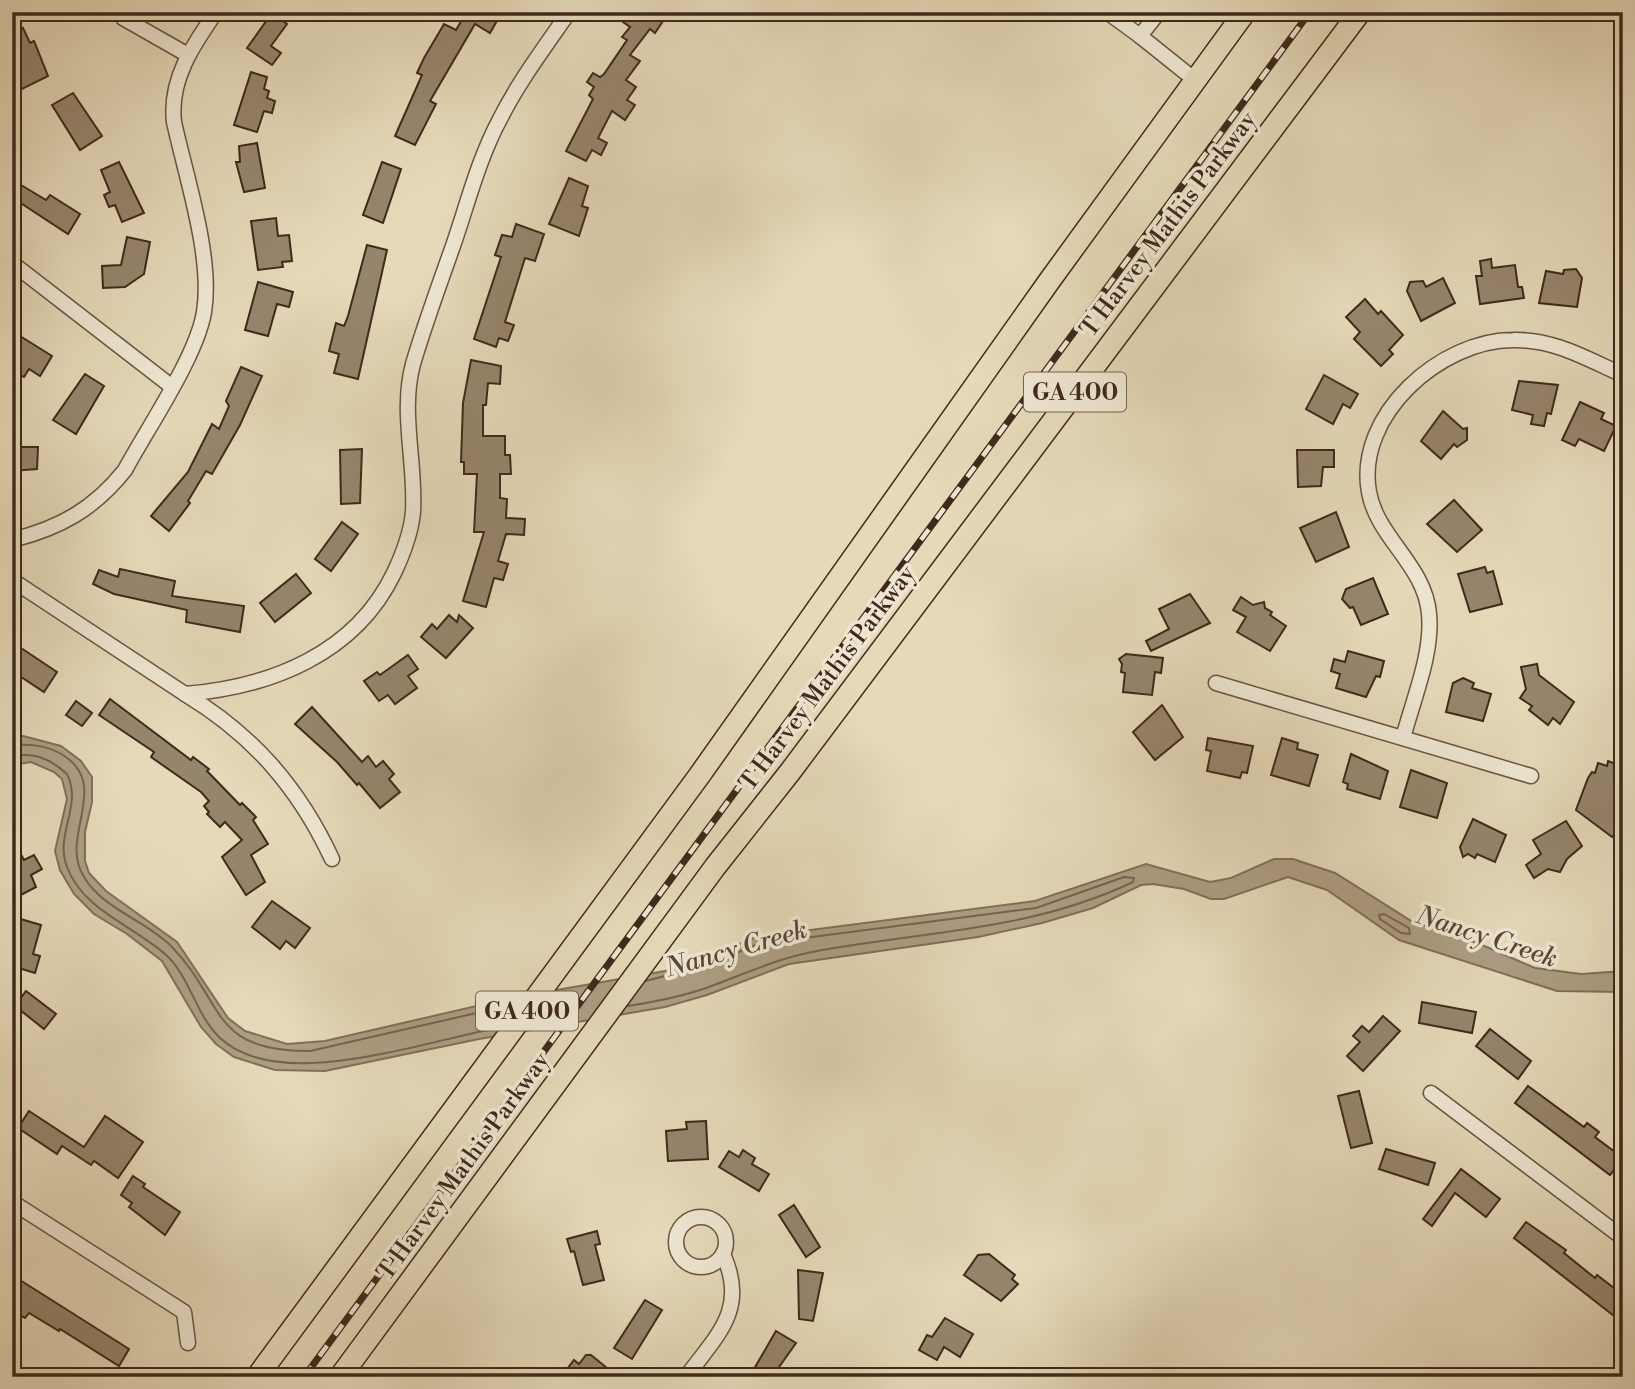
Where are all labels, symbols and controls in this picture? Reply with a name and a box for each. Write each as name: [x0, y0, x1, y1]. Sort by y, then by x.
street label: T Harvey Mathis Parkway: [1074, 106, 1264, 343]
road number: GA 400: [1024, 372, 1126, 412]
street label: T Harvey Mathis Parkway: [733, 560, 923, 797]
water label: Nancy Creek: [1411, 899, 1561, 975]
water label: Nancy Creek: [661, 913, 811, 985]
road number: GA 400: [476, 992, 578, 1030]
street label: T Harvey Mathis Parkway: [371, 1046, 557, 1287]

